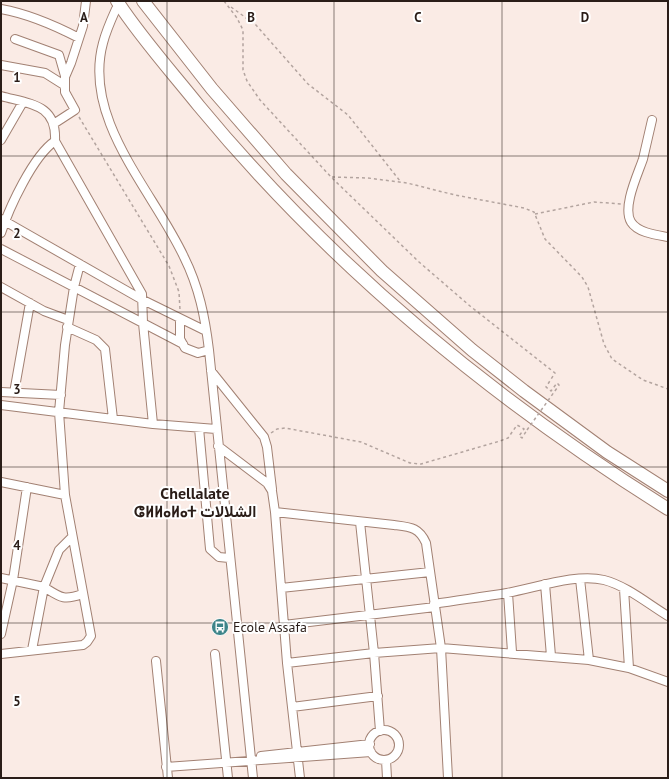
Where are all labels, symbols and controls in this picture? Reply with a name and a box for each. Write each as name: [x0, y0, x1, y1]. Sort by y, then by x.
text: A: [80, 9, 88, 26]
text: B: [247, 9, 255, 26]
text: C: [414, 9, 422, 26]
text: D: [581, 9, 589, 26]
text: 1: [13, 69, 21, 86]
text: 2: [13, 225, 21, 242]
text: 3: [13, 381, 21, 398]
district label: Chellalate ⵛⵍⵍⴰⵍⴰⵜ الشلالات: [134, 483, 256, 521]
text: 4: [13, 537, 21, 554]
bus stop icon: Ecole Assafa: [210, 617, 230, 637]
place label: Ecole Assafa: [233, 618, 307, 636]
text: 5: [13, 693, 21, 710]

